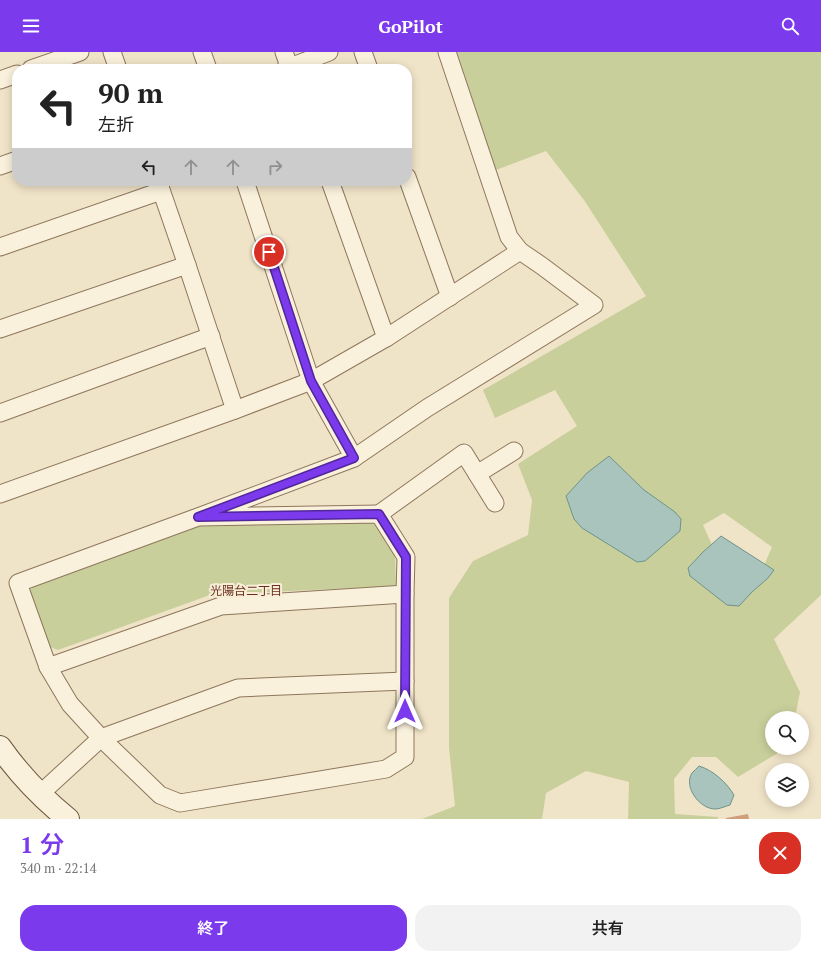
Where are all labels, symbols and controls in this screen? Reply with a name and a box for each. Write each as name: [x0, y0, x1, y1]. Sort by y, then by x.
text: GoPilot: [378, 14, 443, 38]
icon: menu: [20, 15, 42, 37]
icon: search: [779, 15, 801, 37]
text: 90 m: [98, 74, 163, 111]
icon: left: [32, 80, 84, 132]
text: 左折: [98, 112, 134, 136]
icon: left: [138, 156, 160, 178]
icon: ahead: [180, 156, 202, 178]
icon: ahead: [222, 156, 244, 178]
icon: right: [264, 156, 286, 178]
pin: [252, 235, 286, 269]
icon: arrive: [258, 241, 280, 263]
district label: 光陽台二丁目: [210, 583, 282, 598]
position arrow: [384, 690, 426, 732]
map controls: [765, 711, 809, 807]
button: search: [765, 711, 809, 755]
button: layers: [765, 763, 809, 807]
text: 1 分: [20, 828, 64, 860]
button: close: [759, 832, 801, 874]
text: 340 m · 22:14: [20, 859, 97, 877]
button: 終了: [20, 905, 407, 951]
button: 共有: [415, 905, 801, 951]

